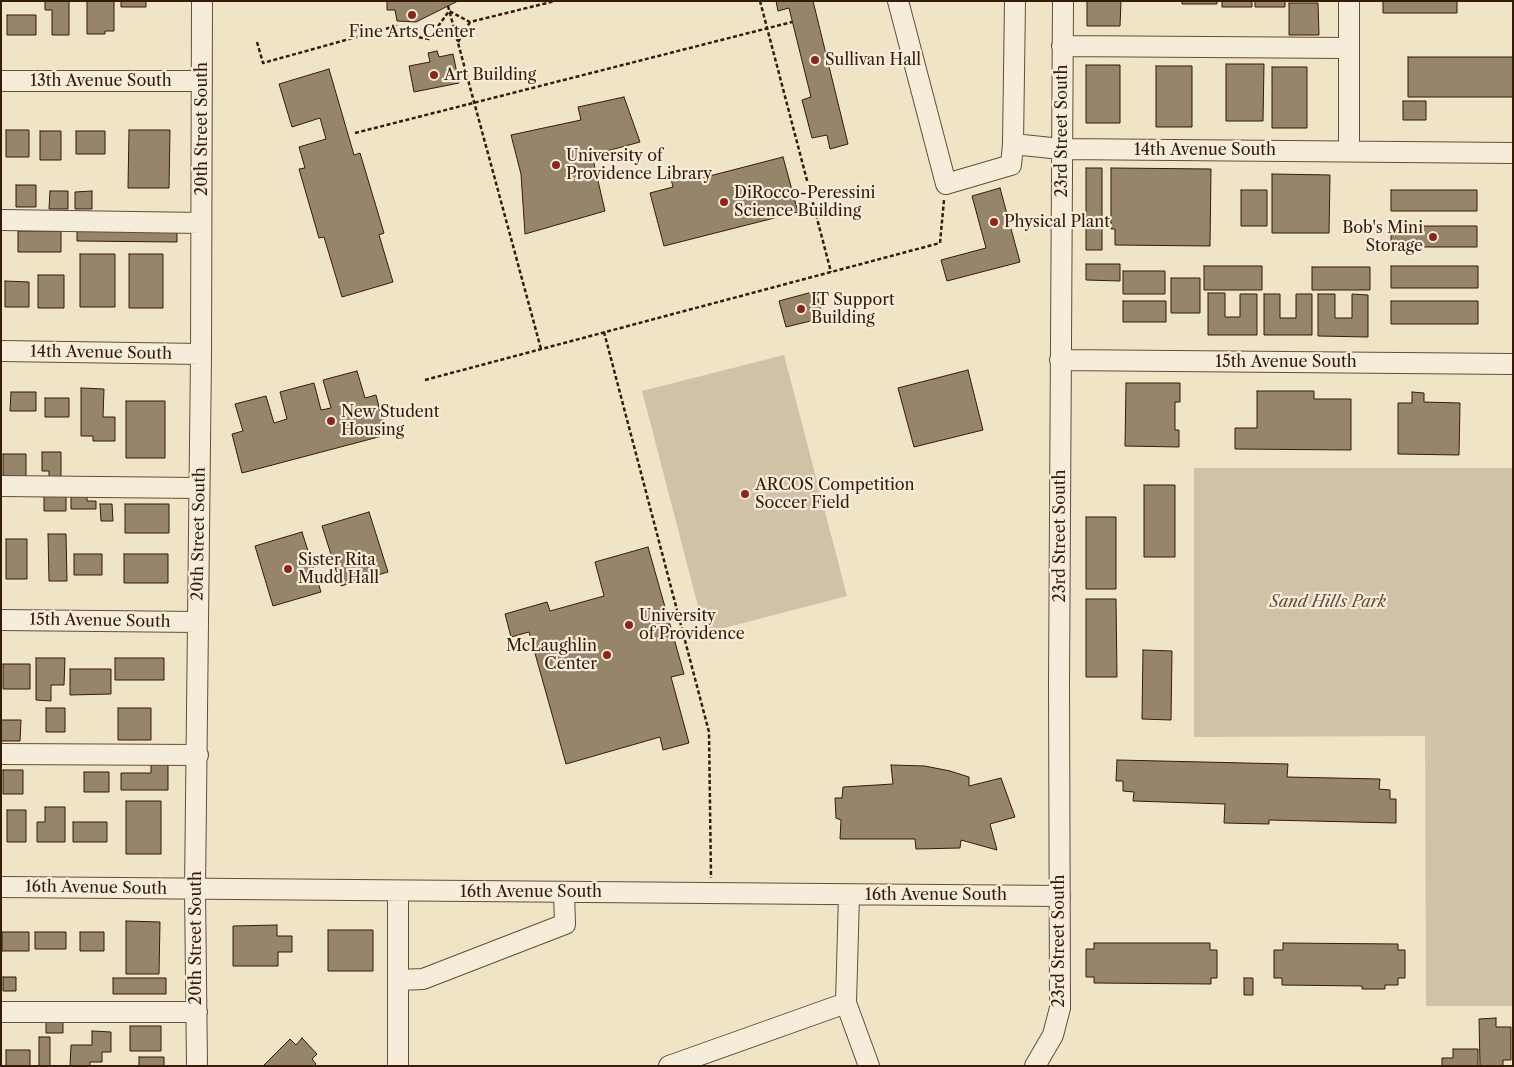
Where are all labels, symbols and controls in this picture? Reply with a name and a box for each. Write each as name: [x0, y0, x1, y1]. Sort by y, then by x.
marker: Fine Arts Center: [406, 9, 418, 21]
place label: Fine Arts Center: [349, 22, 475, 42]
place label: Sullivan Hall: [825, 50, 921, 70]
marker: Sullivan Hall: [809, 54, 821, 66]
street label: 20th Street South: [192, 62, 212, 196]
street label: 23rd Street South: [1052, 64, 1072, 198]
place label: Art Building: [444, 65, 536, 85]
marker: Art Building: [428, 69, 440, 81]
street label: 13th Avenue South: [30, 71, 172, 91]
street label: 14th Avenue South: [1134, 140, 1276, 160]
place label: University of Providence Library: [566, 146, 712, 184]
marker: University of Providence Library: [550, 159, 562, 171]
place label: DiRocco-Peressini Science Building: [734, 183, 875, 221]
marker: DiRocco-Peressini Science Building: [718, 196, 730, 208]
place label: Physical Plant: [1004, 212, 1110, 232]
marker: Physical Plant: [988, 216, 1000, 228]
place label: Bob's Mini Storage: [1342, 218, 1423, 256]
marker: Bob's Mini Storage: [1427, 231, 1439, 243]
place label: IT Support Building: [811, 290, 895, 328]
marker: IT Support Building: [795, 303, 807, 315]
street label: 14th Avenue South: [30, 342, 172, 364]
street label: 15th Avenue South: [1215, 352, 1357, 372]
place label: New Student Housing: [341, 402, 440, 440]
marker: New Student Housing: [325, 415, 337, 427]
street label: 20th Street South: [188, 467, 210, 601]
street label: 23rd Street South: [1050, 469, 1070, 603]
place label: ARCOS Competition Soccer Field: [755, 475, 915, 513]
marker: ARCOS Competition Soccer Field: [739, 488, 751, 500]
place label: Sister Rita Mudd Hall: [298, 550, 379, 588]
marker: Sister Rita Mudd Hall: [282, 563, 294, 575]
park label: Sand Hills Park: [1270, 592, 1386, 612]
place label: University of Providence: [639, 606, 745, 644]
street label: 15th Avenue South: [29, 610, 171, 632]
marker: University of Providence: [623, 619, 635, 631]
place label: McLaughlin Center: [506, 636, 597, 674]
marker: McLaughlin Center: [601, 649, 613, 661]
street label: 20th Street South: [186, 871, 206, 1005]
street label: 23rd Street South: [1049, 874, 1069, 1008]
street label: 16th Avenue South: [25, 877, 167, 899]
street label: 16th Avenue South: [460, 882, 602, 902]
street label: 16th Avenue South: [865, 885, 1007, 905]

